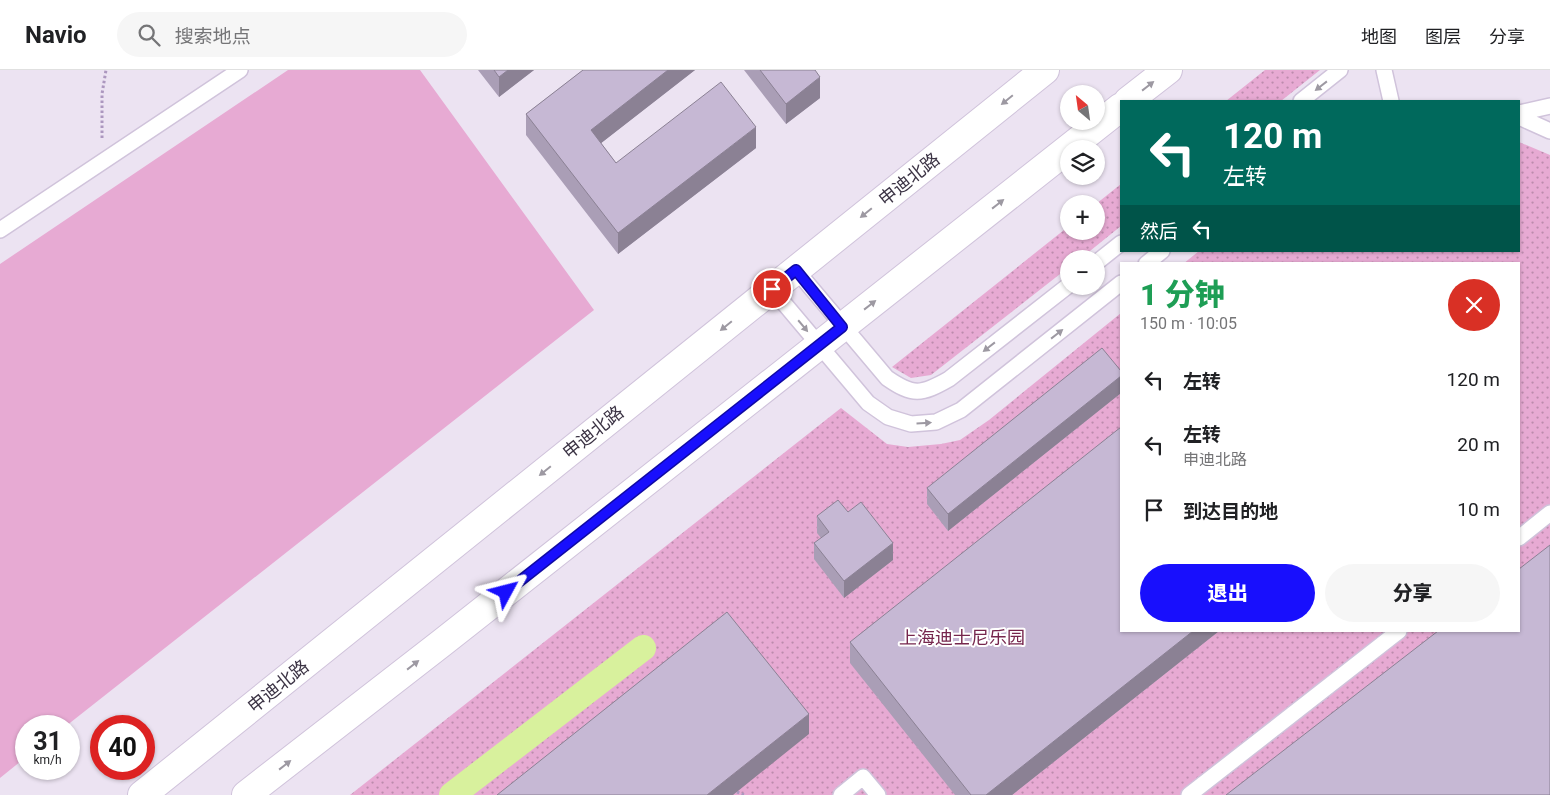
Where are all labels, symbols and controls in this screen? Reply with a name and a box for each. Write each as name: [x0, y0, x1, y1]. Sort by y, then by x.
search box: [117, 12, 467, 57]
text: Navio: [25, 21, 87, 49]
icon: search: [135, 21, 163, 49]
text: 搜索地点: [175, 25, 251, 48]
text: 地图: [1361, 26, 1397, 47]
text: 图层: [1425, 26, 1461, 47]
text: 分享: [1489, 26, 1525, 47]
one-way arrow: [1141, 80, 1154, 91]
one-way arrow: [1315, 80, 1328, 91]
north arrow: [1060, 85, 1105, 130]
map controls: [1060, 85, 1105, 295]
one-way arrow: [1001, 95, 1014, 106]
text: 120 m: [1223, 116, 1322, 157]
icon: left: [1140, 120, 1205, 185]
button: layers: [1060, 140, 1105, 185]
street label: 申迪北路: [874, 148, 944, 210]
text: 左转: [1223, 164, 1267, 189]
button: +: [1060, 195, 1105, 240]
one-way arrow: [991, 199, 1005, 209]
one-way arrow: [860, 208, 873, 219]
icon: left: [1188, 215, 1216, 243]
text: 然后: [1140, 220, 1178, 243]
button: −: [1060, 250, 1105, 295]
pin: [751, 268, 793, 310]
icon: arrive: [758, 275, 786, 303]
text: 1 分钟: [1140, 277, 1225, 312]
button: close: [1448, 279, 1500, 331]
one-way arrow: [863, 299, 876, 310]
text: 150 m · 10:05: [1140, 314, 1237, 333]
one-way arrow: [720, 320, 733, 331]
one-way arrow: [797, 320, 808, 332]
one-way arrow: [1051, 328, 1064, 339]
one-way arrow: [983, 342, 996, 353]
icon: left: [1140, 366, 1168, 394]
text: 120 m: [1447, 368, 1500, 391]
text: 左转: [1183, 370, 1221, 393]
street label: 申迪北路: [558, 401, 628, 463]
one-way arrow: [917, 419, 933, 427]
text: 左转: [1183, 423, 1221, 446]
icon: left: [1140, 431, 1168, 459]
text: 20 m: [1457, 433, 1500, 456]
text: 申迪北路: [1183, 450, 1247, 469]
one-way arrow: [539, 466, 552, 477]
icon: arrive: [1140, 496, 1168, 524]
text: 10 m: [1457, 498, 1500, 521]
text: 到达目的地: [1183, 500, 1278, 523]
button: 退出: [1140, 564, 1315, 622]
button: 分享: [1325, 564, 1500, 622]
position arrow: [479, 565, 531, 617]
park label: 上海迪士尼乐园: [899, 627, 1025, 648]
street label: 申迪北路: [243, 655, 313, 717]
one-way arrow: [406, 660, 419, 671]
speed limit sign: 40: [90, 715, 155, 780]
text: 31: [33, 727, 62, 756]
text: km/h: [33, 753, 62, 767]
one-way arrow: [278, 760, 291, 770]

